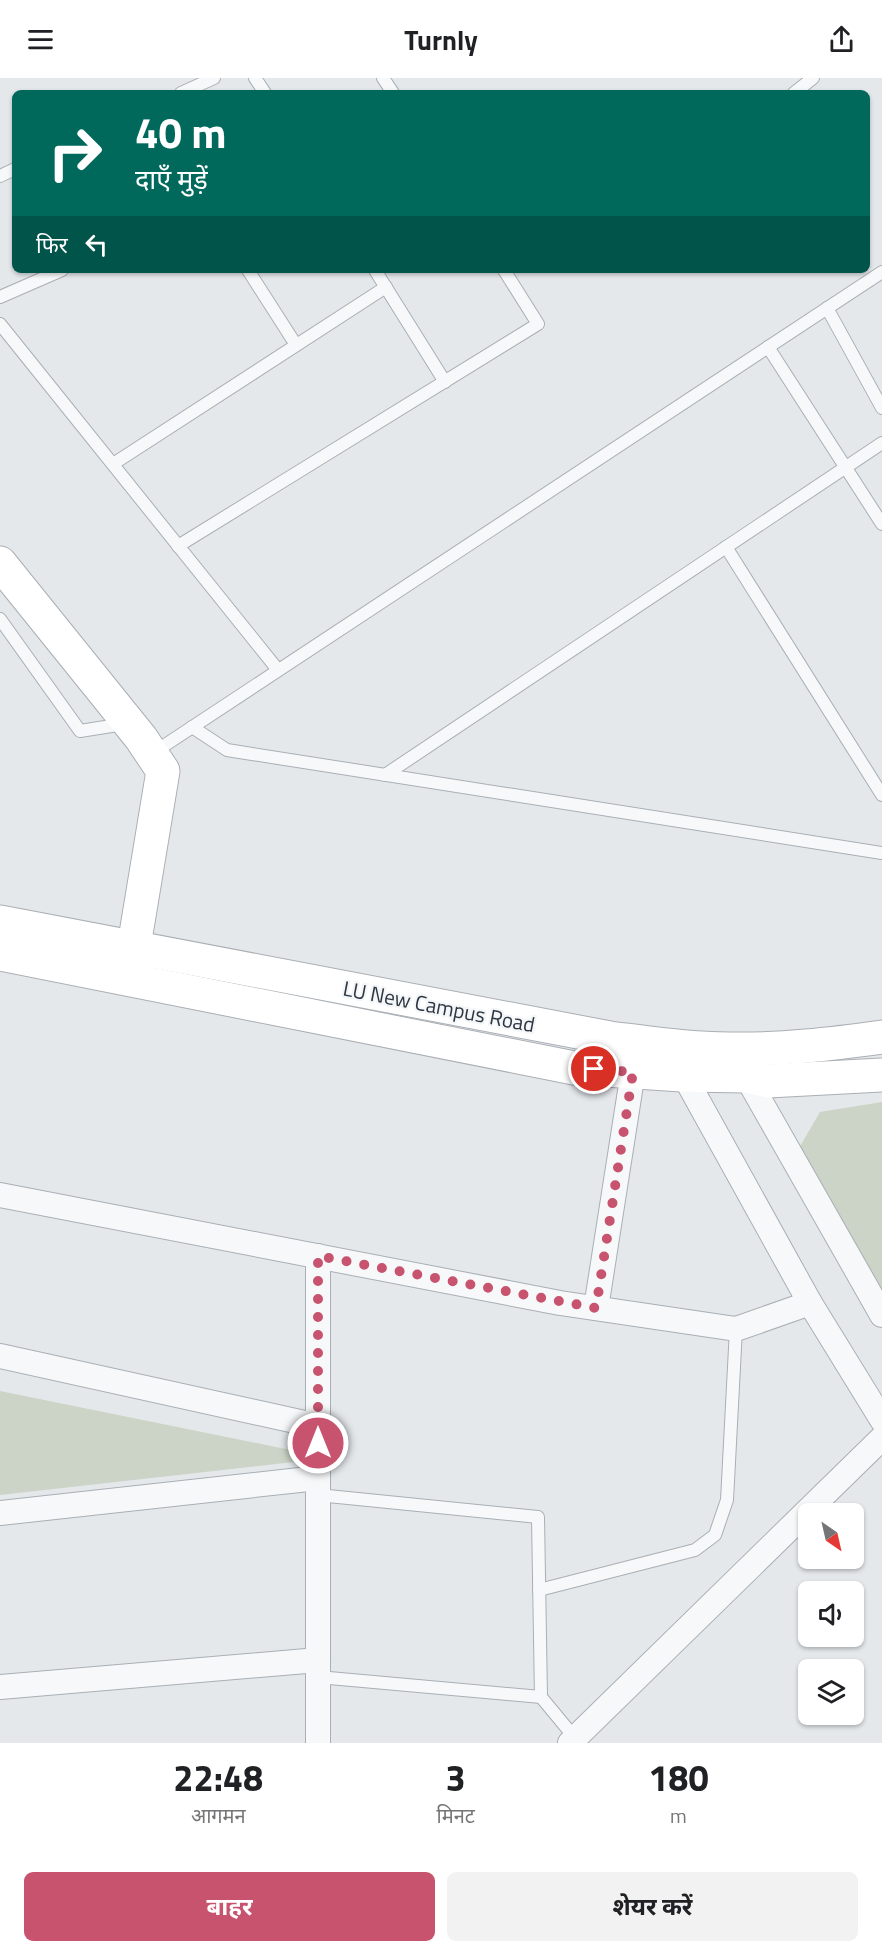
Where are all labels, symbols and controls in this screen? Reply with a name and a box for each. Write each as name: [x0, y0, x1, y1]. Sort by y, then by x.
text: Turnly: [404, 19, 478, 60]
icon: menu: [24, 23, 57, 56]
icon: share: [825, 23, 858, 56]
text: 40 m: [135, 100, 227, 164]
icon: right: [36, 114, 114, 192]
text: दाएँ मुड़ें: [135, 158, 208, 199]
text: फिर: [36, 228, 68, 262]
icon: left: [80, 228, 113, 261]
street label: LU New Campus Road: [340, 972, 538, 1040]
pin: [568, 1043, 619, 1094]
icon: arrive: [577, 1052, 610, 1085]
position arrow: [286, 1411, 350, 1475]
north arrow: [798, 1503, 864, 1569]
map controls: [798, 1503, 864, 1725]
button: sound: [798, 1581, 864, 1647]
button: layers: [798, 1659, 864, 1725]
text: 22:48: [173, 1750, 263, 1805]
text: 3: [446, 1750, 466, 1805]
text: 180: [648, 1750, 709, 1805]
text: आगमन: [191, 1800, 246, 1831]
text: मिनट: [437, 1800, 475, 1831]
text: m: [670, 1800, 687, 1831]
button: बाहर: [24, 1872, 435, 1941]
button: शेयर करें: [447, 1872, 858, 1941]

